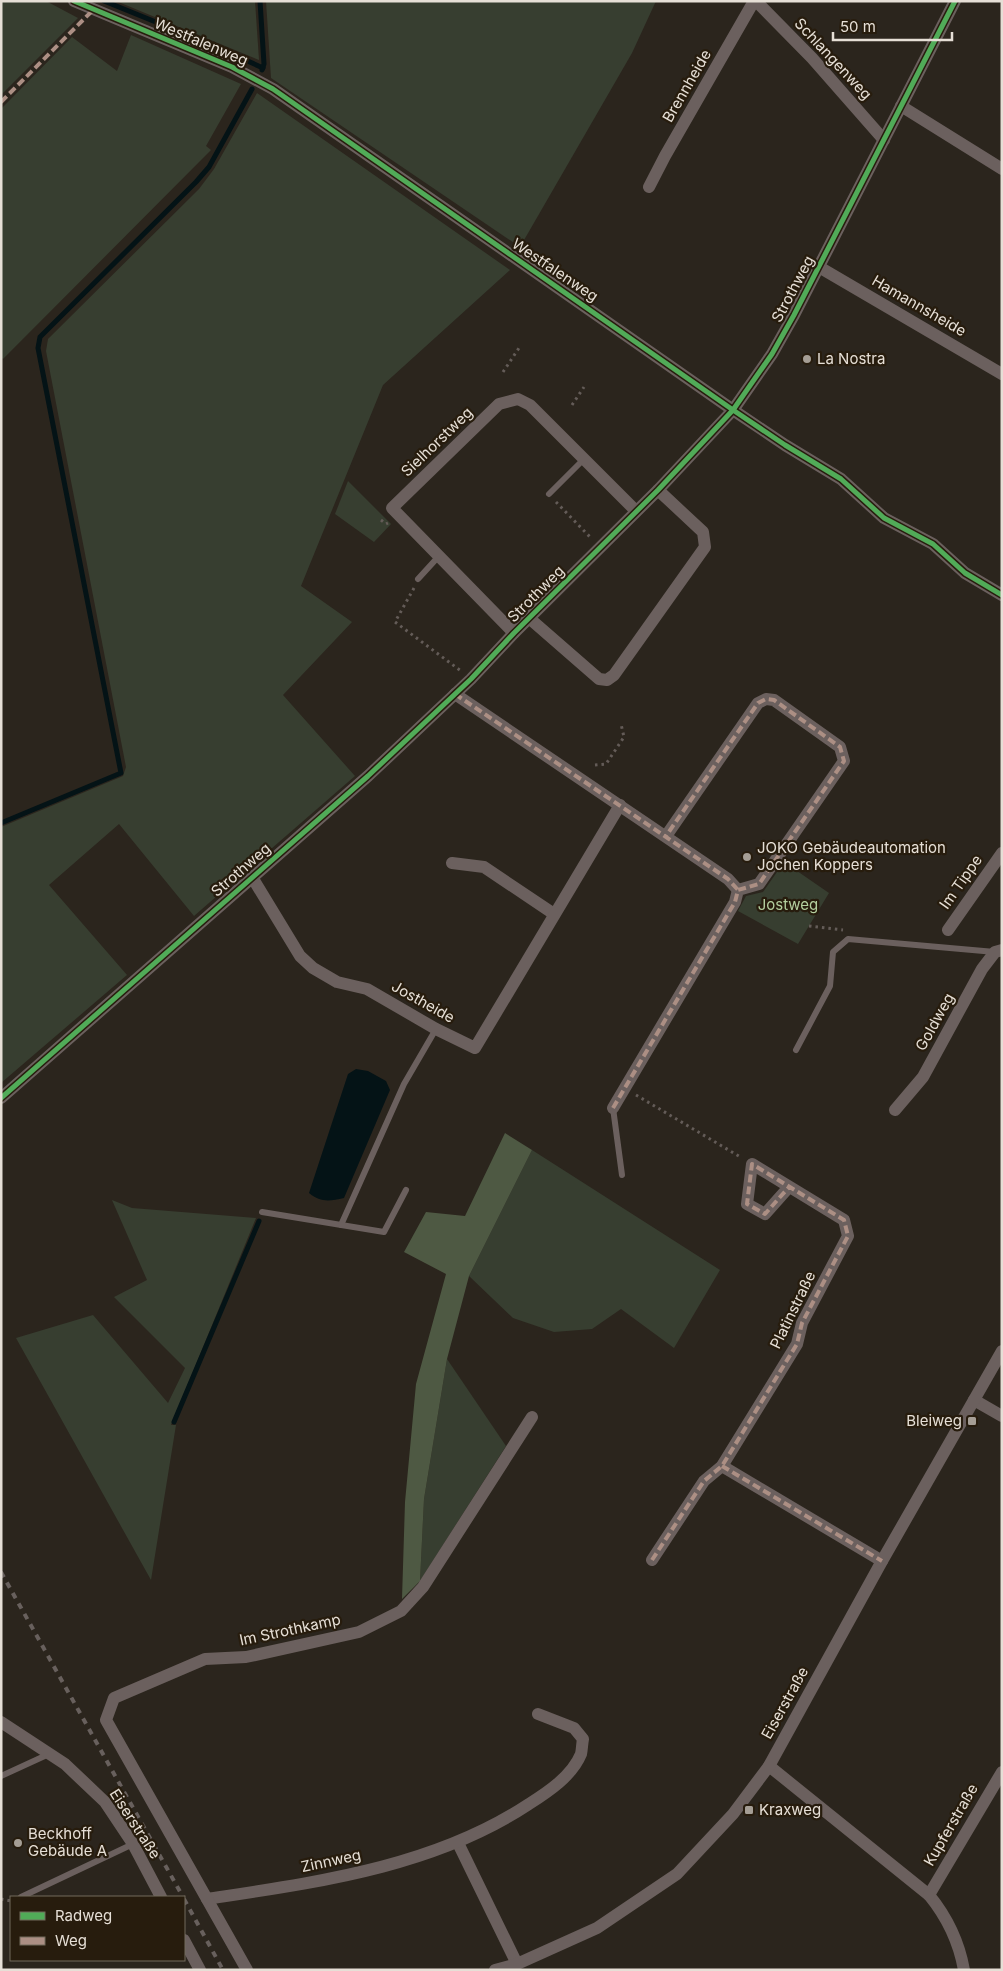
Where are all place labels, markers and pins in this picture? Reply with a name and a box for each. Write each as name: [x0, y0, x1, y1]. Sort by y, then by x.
place label: La Nostra: [817, 349, 885, 368]
marker: La Nostra: [801, 353, 813, 365]
place label: JOKO Gebäudeautomation Jochen Koppers: [757, 838, 946, 874]
marker: JOKO Gebäudeautomation Jochen Koppers: [741, 851, 753, 863]
place label: Bleiweg: [906, 1411, 962, 1430]
marker: Bleiweg: [966, 1415, 978, 1427]
place label: Kraxweg: [759, 1800, 821, 1819]
marker: Kraxweg: [743, 1804, 755, 1816]
place label: Beckhoff Gebäude A: [28, 1824, 107, 1860]
marker: Beckhoff Gebäude A: [12, 1837, 24, 1849]

